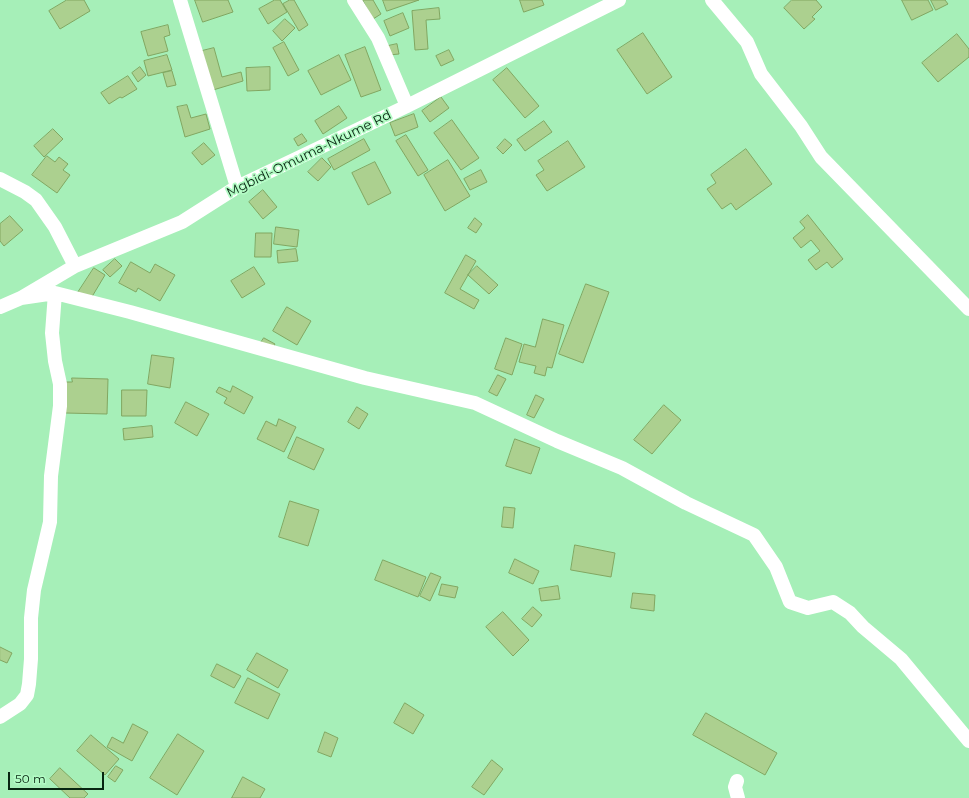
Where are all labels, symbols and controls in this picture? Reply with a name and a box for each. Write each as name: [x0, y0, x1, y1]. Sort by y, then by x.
street label: Mgbidi-Omuma-Nkume Rd: [224, 107, 394, 201]
scale bar: [10, 764, 106, 790]
text: 50 m: [15, 771, 46, 786]

